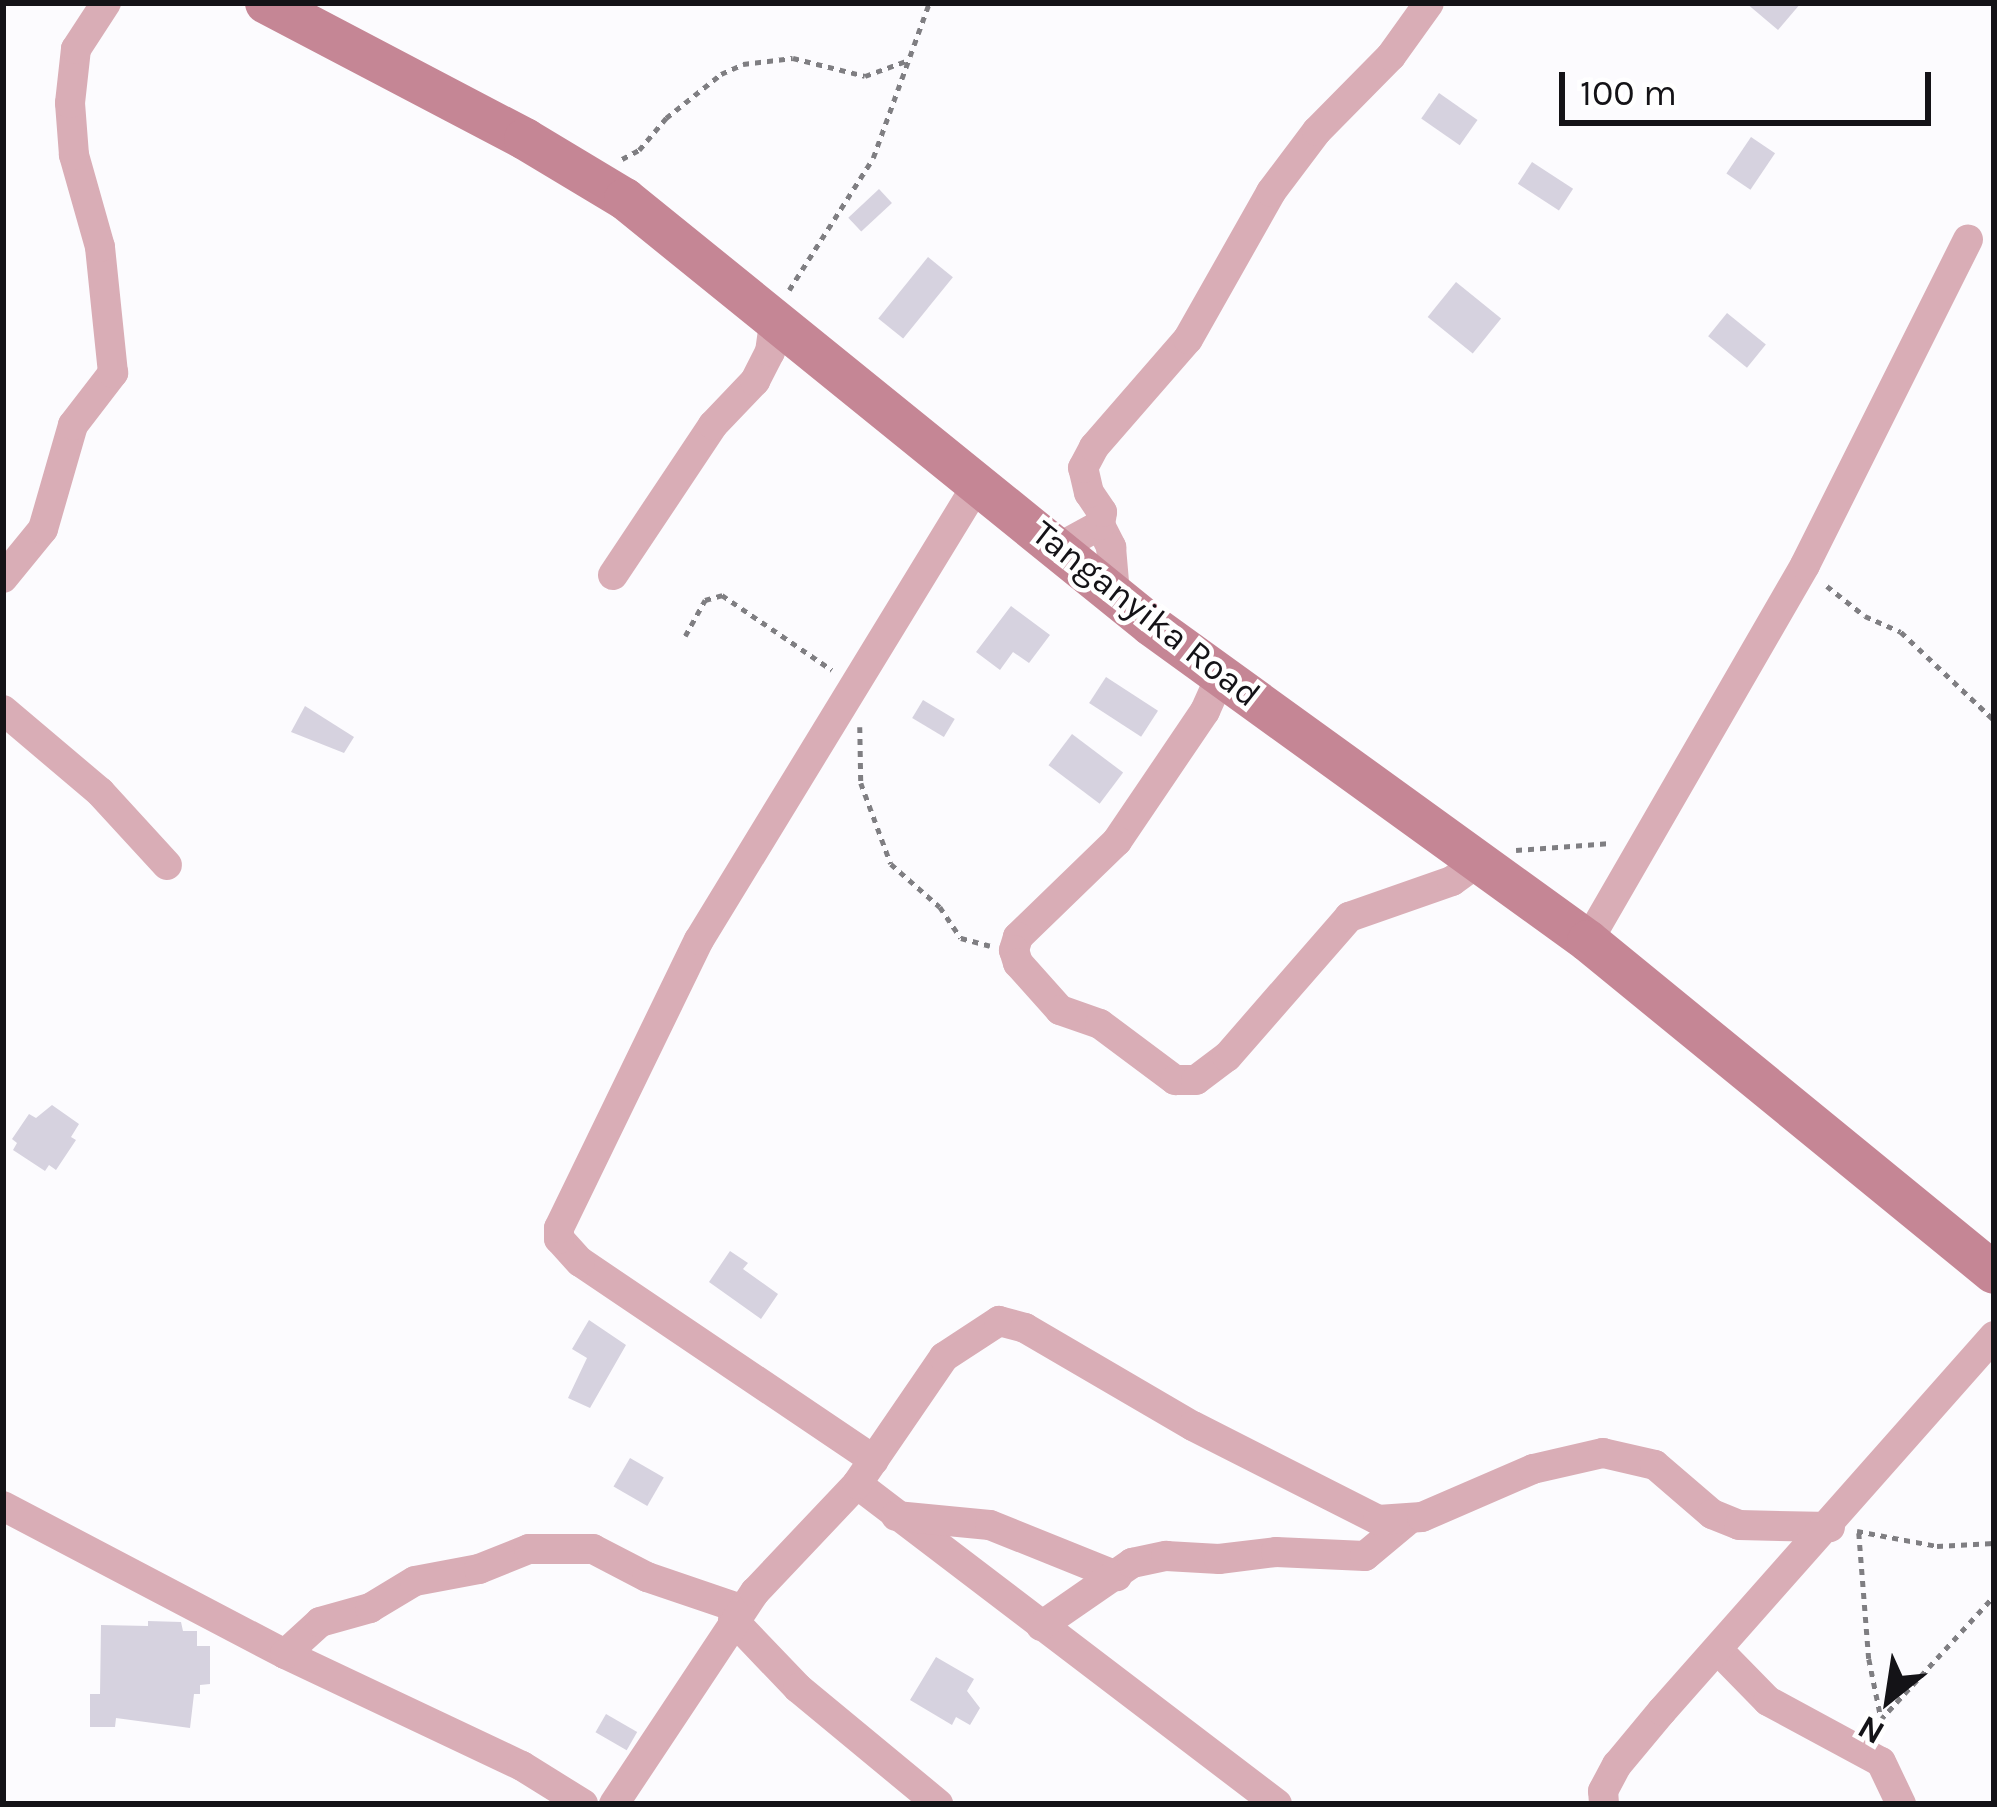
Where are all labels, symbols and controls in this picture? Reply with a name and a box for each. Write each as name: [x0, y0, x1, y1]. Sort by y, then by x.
scale bar: [1565, 48, 1937, 122]
text: 100 m: [1580, 72, 1677, 114]
street label: Tanganyika Road: [1023, 512, 1269, 716]
north arrow: [1829, 1639, 1949, 1759]
text: N: [1851, 1708, 1891, 1753]

